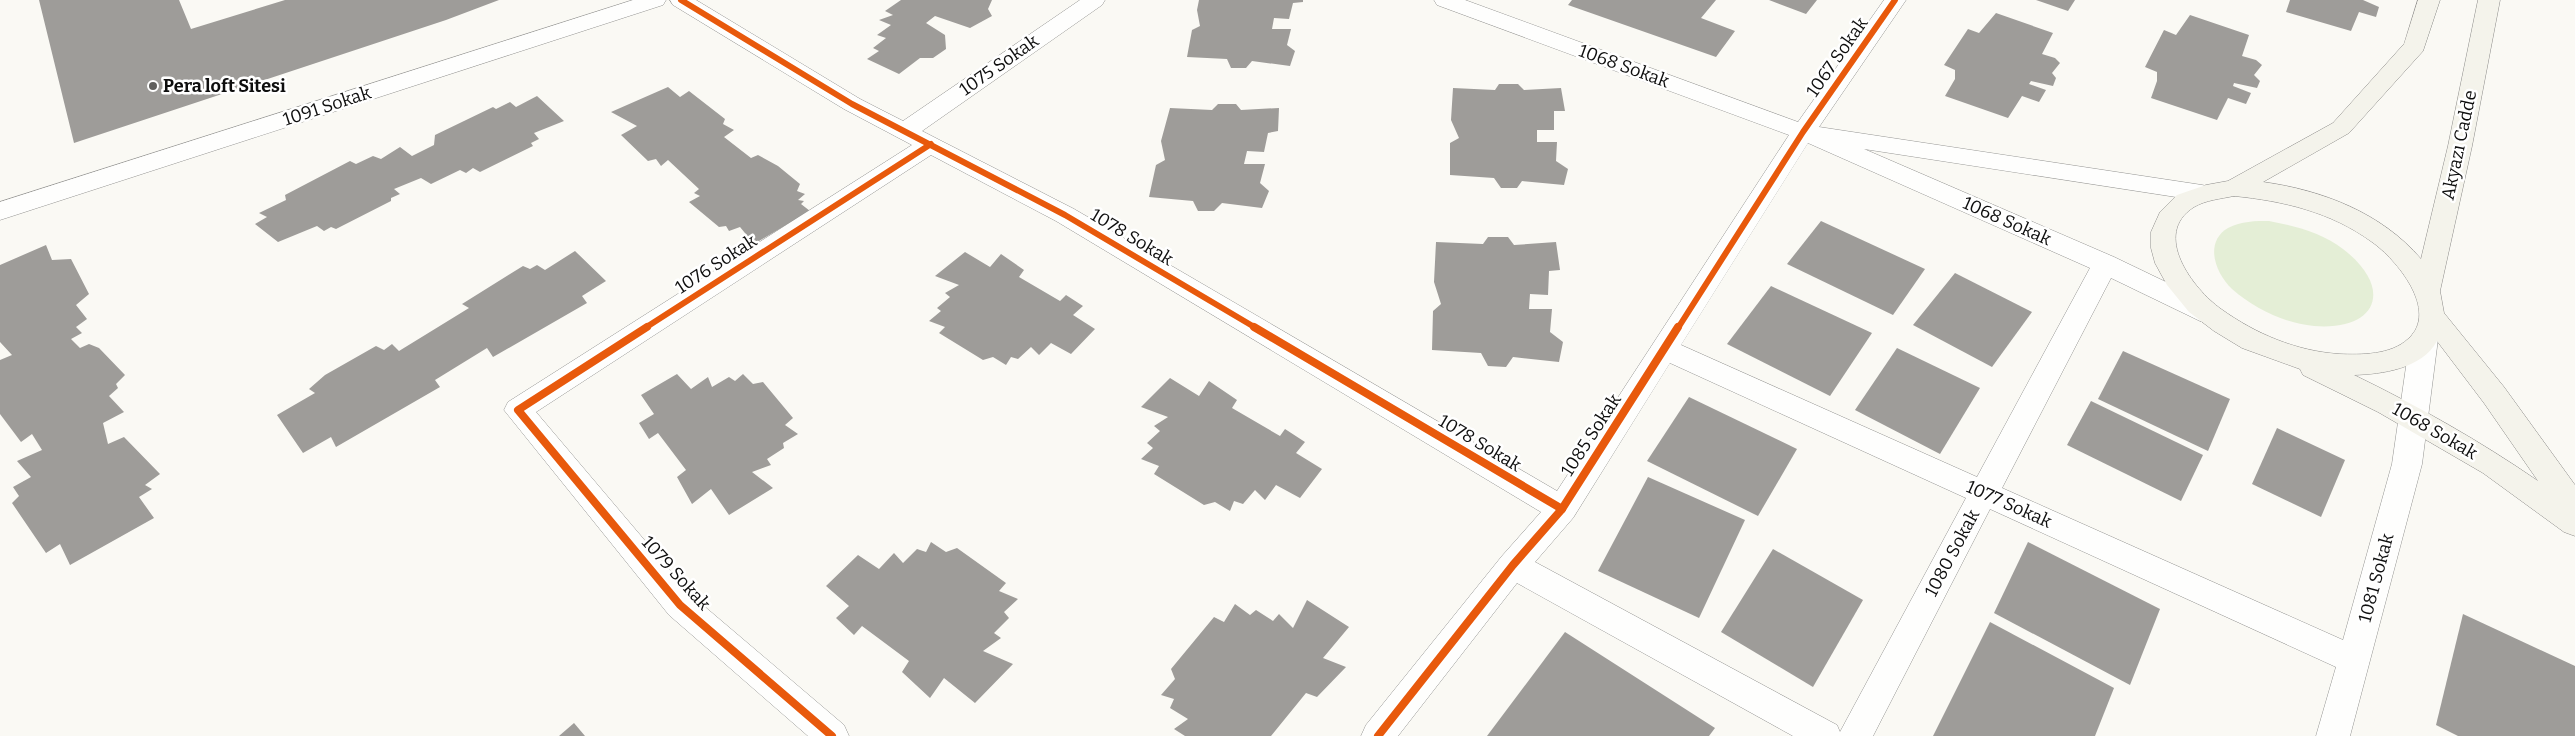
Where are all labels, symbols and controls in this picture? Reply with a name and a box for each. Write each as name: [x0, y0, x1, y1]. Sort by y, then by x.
street label: 1067 Sokak: [1801, 12, 1873, 101]
street label: 1075 Sokak: [955, 29, 1043, 100]
street label: 1068 Sokak: [1576, 40, 1673, 93]
place label: Pera loft Sitesi: [163, 75, 286, 97]
marker: Pera loft Sitesi: [147, 80, 159, 92]
street label: 1091 Sokak: [280, 81, 374, 131]
street label: Akyazı Cadde: [2437, 88, 2481, 202]
street label: 1068 Sokak: [1959, 192, 2055, 251]
street label: 1078 Sokak: [1087, 204, 1178, 271]
street label: 1076 Sokak: [671, 229, 761, 298]
street label: 1085 Sokak: [1556, 389, 1626, 480]
street label: 1068 Sokak: [2389, 398, 2482, 465]
street label: 1078 Sokak: [1435, 410, 1526, 477]
street label: 1077 Sokak: [1963, 475, 2056, 533]
street label: 1080 Sokak: [1920, 505, 1984, 600]
street label: 1081 Sokak: [2354, 530, 2399, 625]
street label: 1079 Sokak: [637, 531, 716, 615]

